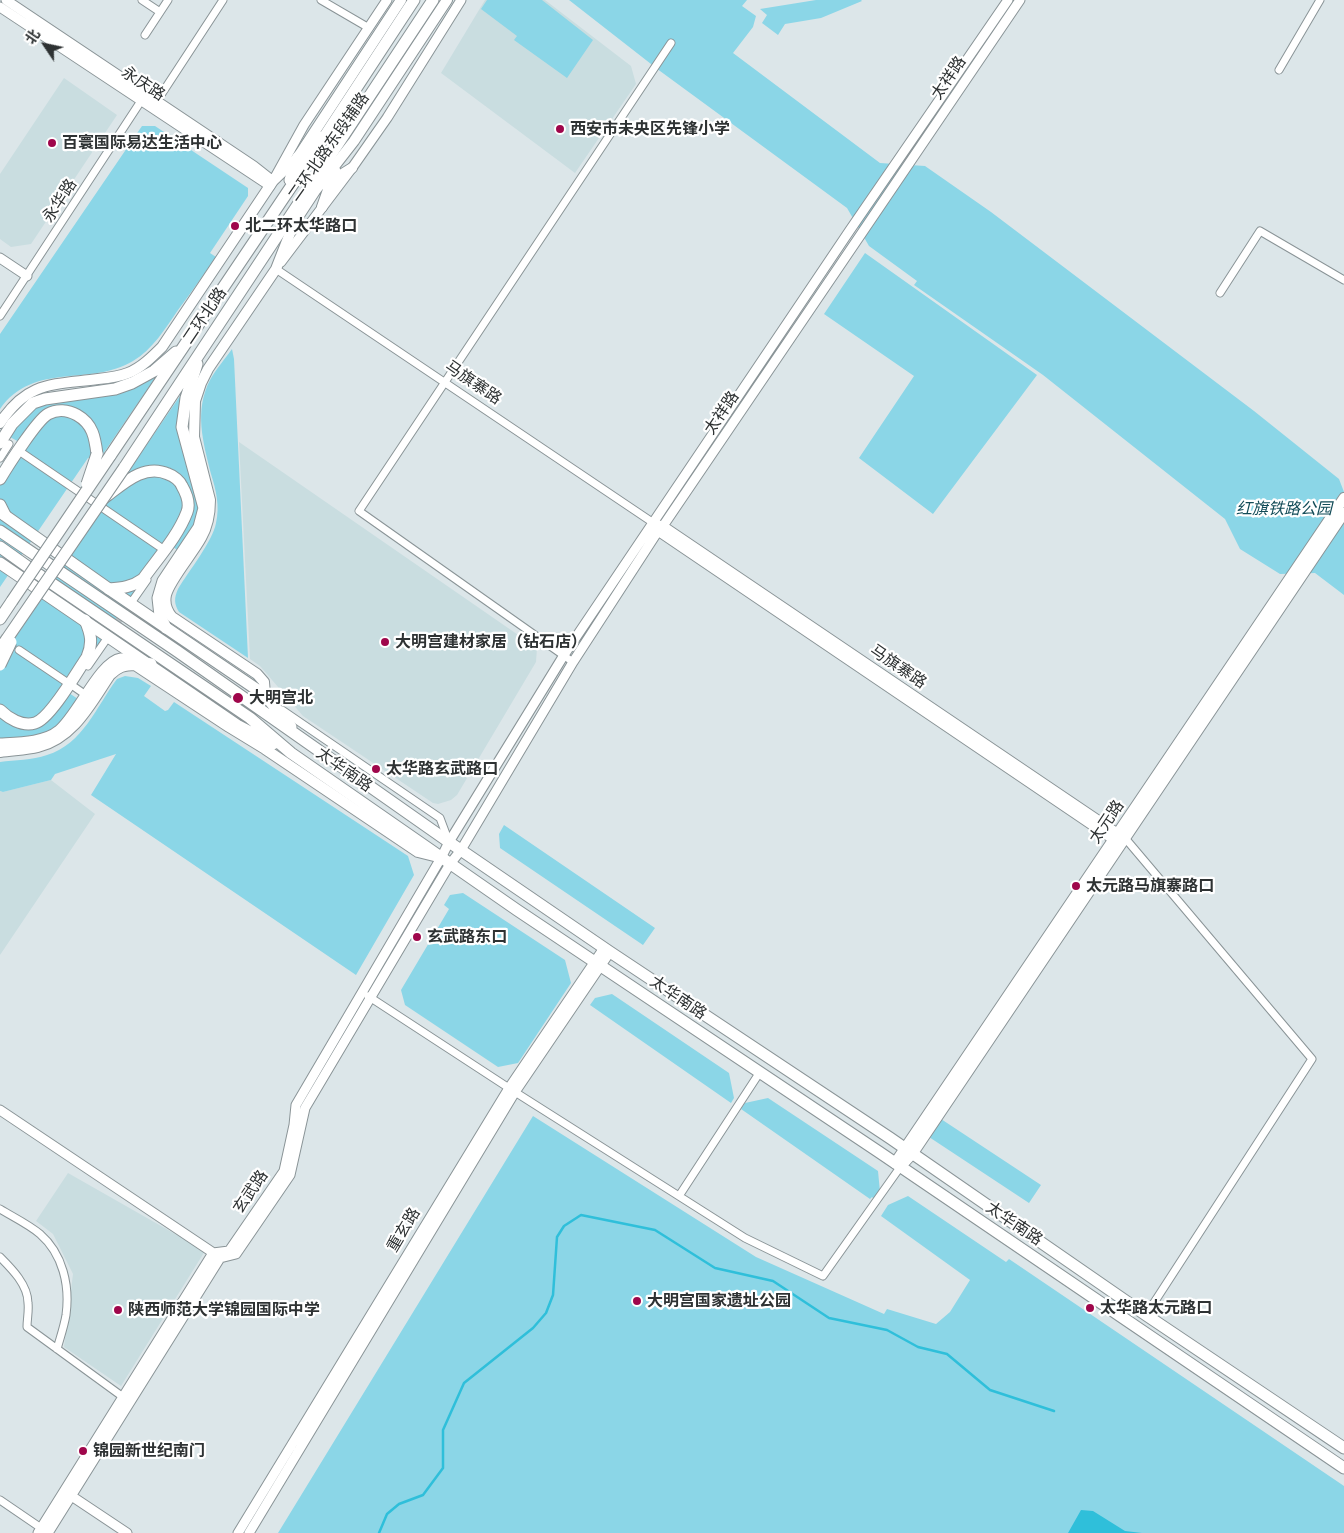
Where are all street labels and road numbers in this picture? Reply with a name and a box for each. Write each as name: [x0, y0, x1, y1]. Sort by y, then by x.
street label: 太祥路: [928, 53, 970, 103]
street label: 永庆路: [118, 63, 168, 105]
street label: 二环北路东段辅路: [284, 89, 374, 205]
street label: 永华路: [39, 176, 81, 226]
street label: 二环北路: [179, 284, 231, 348]
street label: 马旗寨路: [441, 357, 505, 409]
street label: 太祥路: [701, 388, 743, 438]
street label: 马旗寨路: [866, 641, 930, 693]
street label: 太华南路: [312, 744, 376, 796]
street label: 太元路: [1086, 797, 1128, 847]
street label: 太华南路: [646, 972, 710, 1024]
street label: 玄武路: [230, 1167, 272, 1217]
street label: 太华南路: [982, 1198, 1046, 1250]
street label: 重玄路: [383, 1204, 425, 1256]

